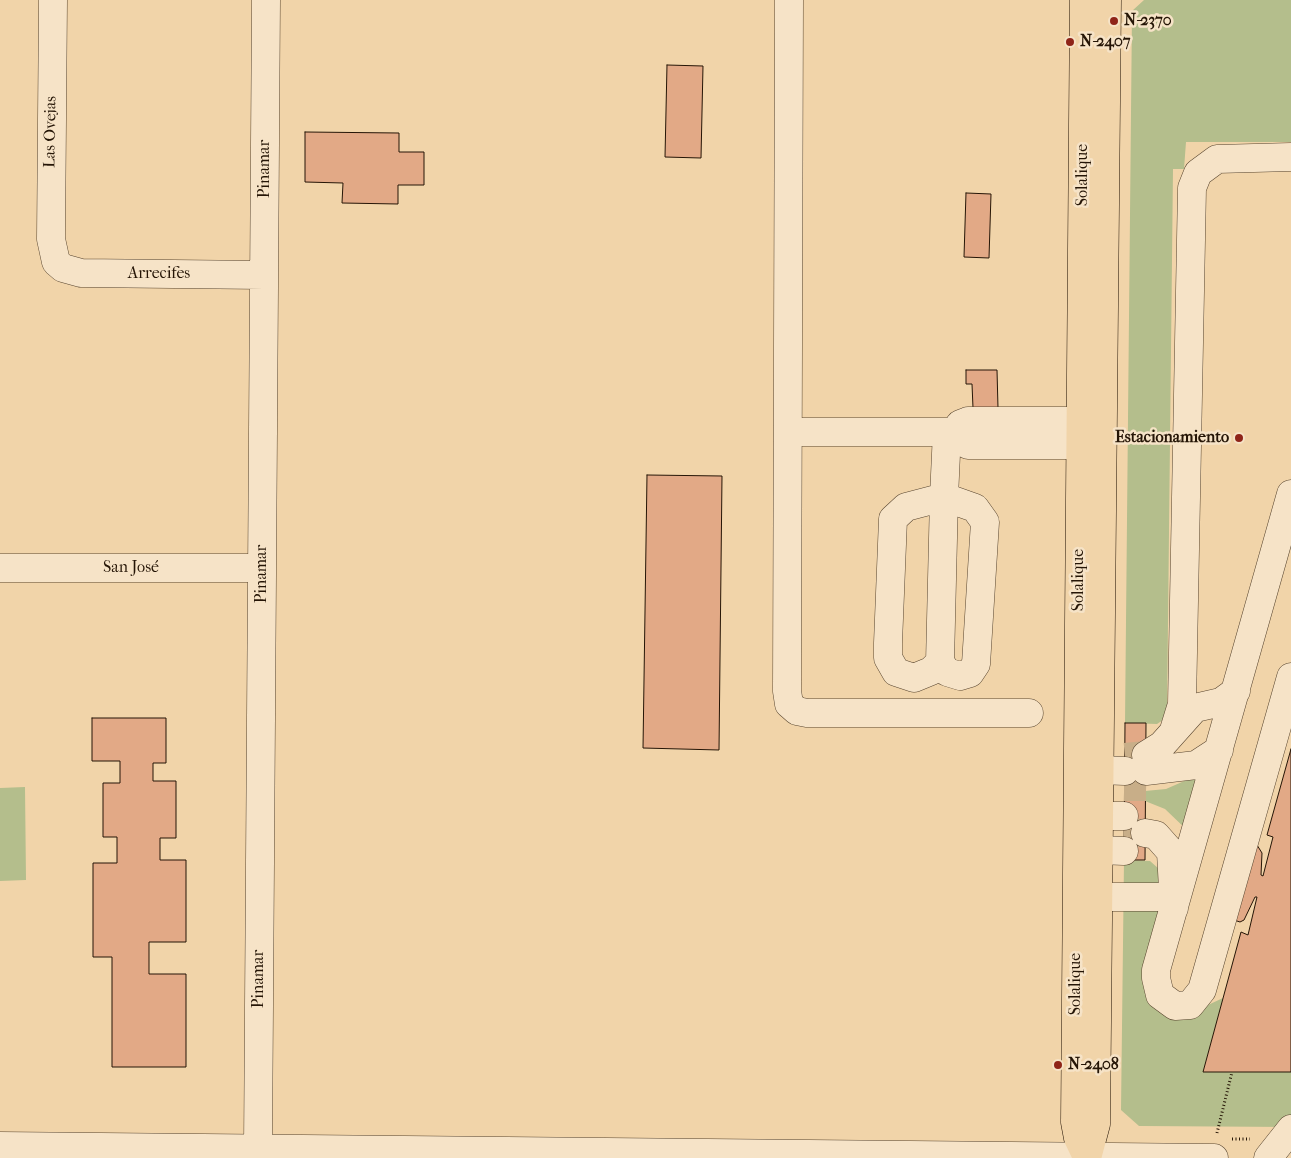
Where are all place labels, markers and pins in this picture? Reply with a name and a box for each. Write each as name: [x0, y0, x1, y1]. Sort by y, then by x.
place label: N-2370: [1124, 11, 1172, 31]
marker: N-2370: [1108, 15, 1120, 27]
place label: N-2407: [1080, 32, 1131, 52]
marker: N-2407: [1064, 36, 1076, 48]
place label: Estacionamiento: [1115, 428, 1229, 448]
marker: Estacionamiento: [1233, 432, 1245, 444]
place label: N-2408: [1068, 1055, 1119, 1075]
marker: N-2408: [1052, 1059, 1064, 1071]

